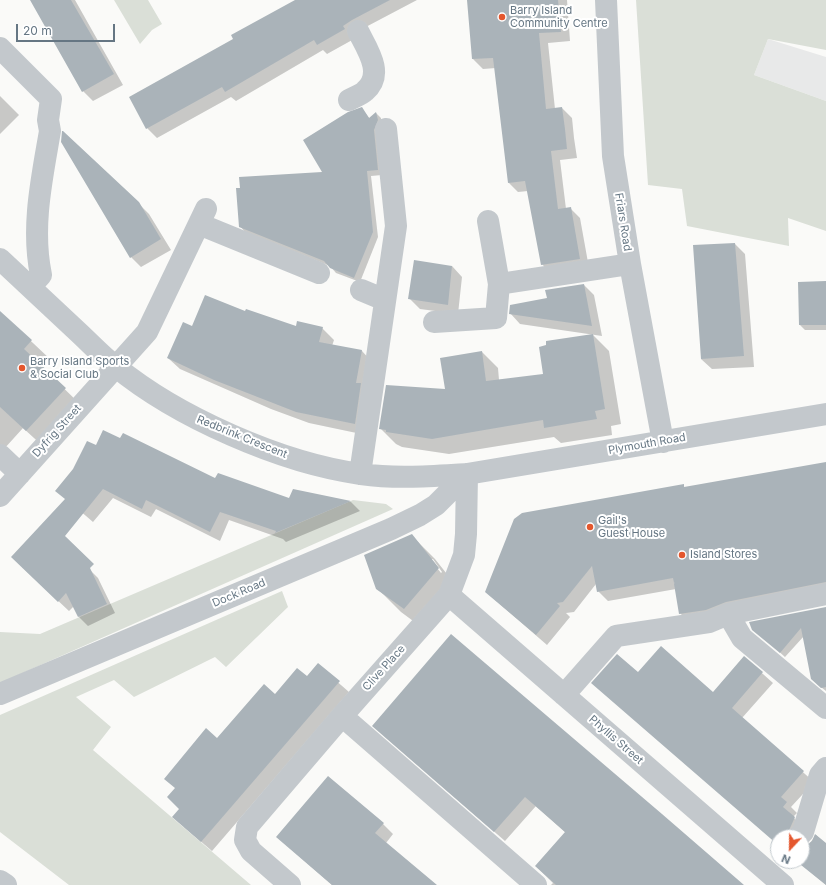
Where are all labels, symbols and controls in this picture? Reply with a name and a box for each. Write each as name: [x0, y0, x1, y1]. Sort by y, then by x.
place label: Barry Island Community Centre: [510, 4, 608, 30]
marker: Barry Island Community Centre: [497, 12, 507, 22]
scale bar: [18, 16, 117, 42]
text: 20 m: [23, 23, 52, 38]
street label: Friars Road: [612, 192, 634, 252]
place label: Barry Island Sports & Social Club: [30, 355, 129, 381]
marker: Barry Island Sports & Social Club: [17, 363, 27, 373]
street label: Dyfrig Street: [30, 402, 84, 460]
street label: Redbrink Crescent: [195, 413, 289, 461]
street label: Plymouth Road: [607, 431, 687, 457]
place label: Gail's Guest House: [598, 514, 665, 540]
marker: Gail's Guest House: [585, 522, 595, 532]
place label: Island Stores: [690, 548, 757, 562]
marker: Island Stores: [677, 550, 687, 560]
street label: Dock Road: [210, 576, 268, 610]
street label: Clive Place: [360, 642, 408, 694]
street label: Phyllis Street: [586, 713, 646, 767]
north arrow: [770, 829, 810, 869]
text: N: [779, 851, 792, 867]

